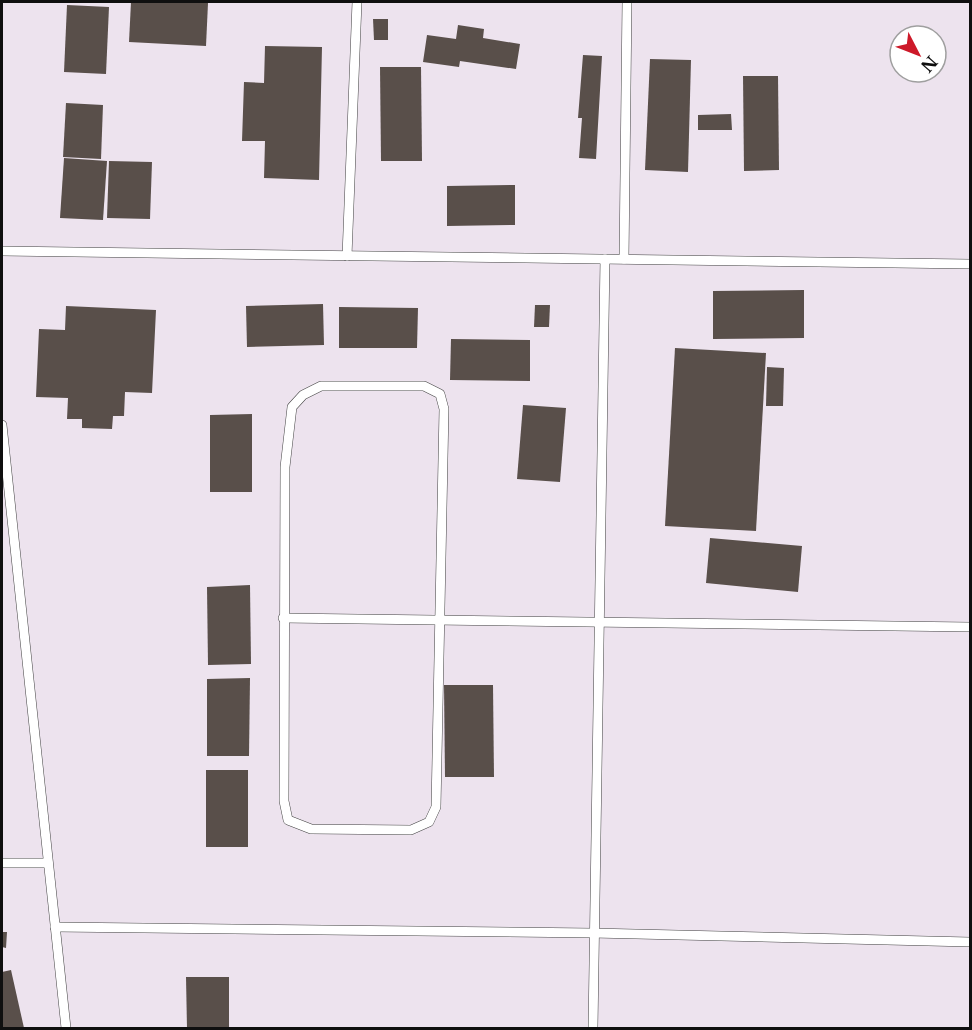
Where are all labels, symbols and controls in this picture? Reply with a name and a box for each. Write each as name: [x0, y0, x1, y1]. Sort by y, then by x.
north arrow: [888, 24, 948, 84]
text: N: [917, 52, 942, 76]

